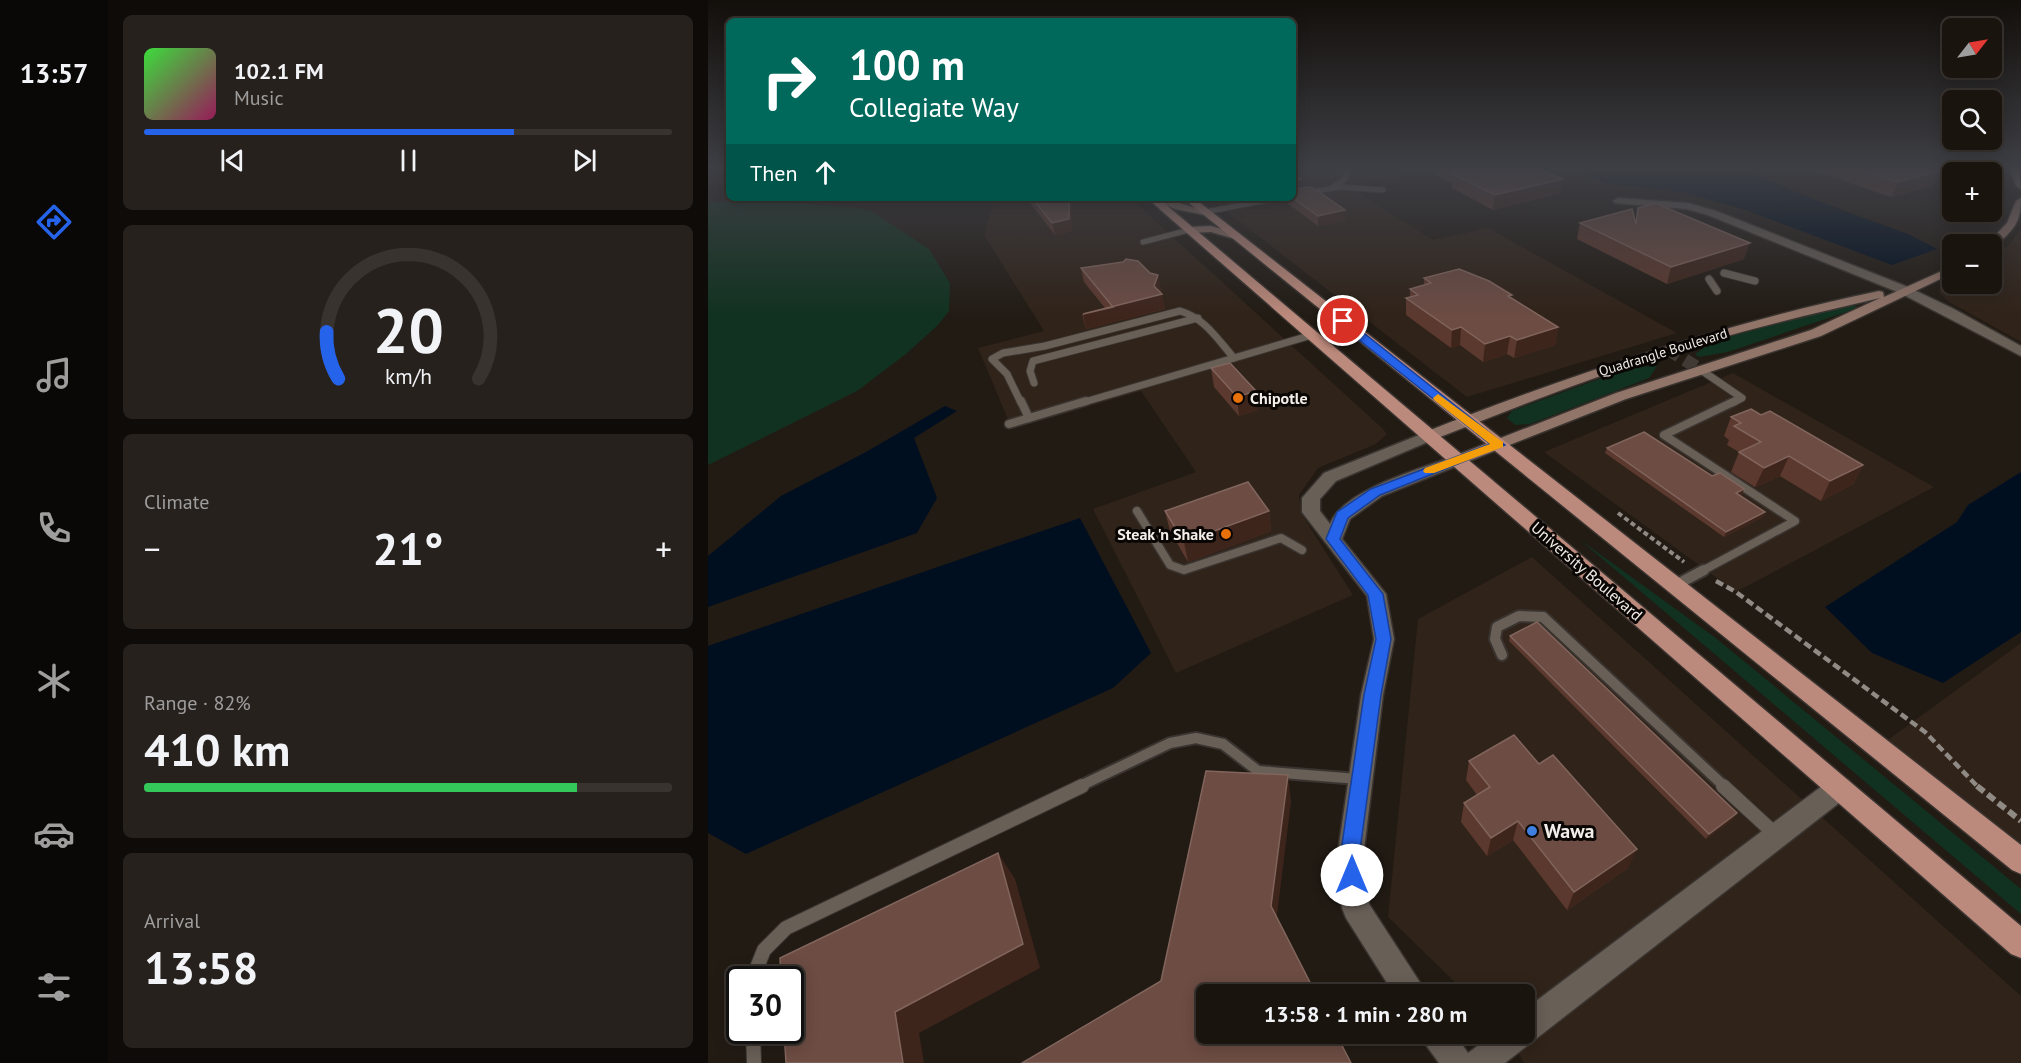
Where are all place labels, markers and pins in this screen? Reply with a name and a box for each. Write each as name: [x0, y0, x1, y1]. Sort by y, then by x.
pin: [1317, 295, 1368, 346]
place label: Chipotle: [1250, 388, 1308, 408]
marker: Chipotle: [1231, 391, 1245, 405]
place label: Steak 'n Shake: [1117, 524, 1214, 544]
marker: Steak 'n Shake: [1219, 527, 1233, 541]
place label: Wawa: [1544, 818, 1595, 844]
marker: Wawa: [1525, 824, 1539, 838]

